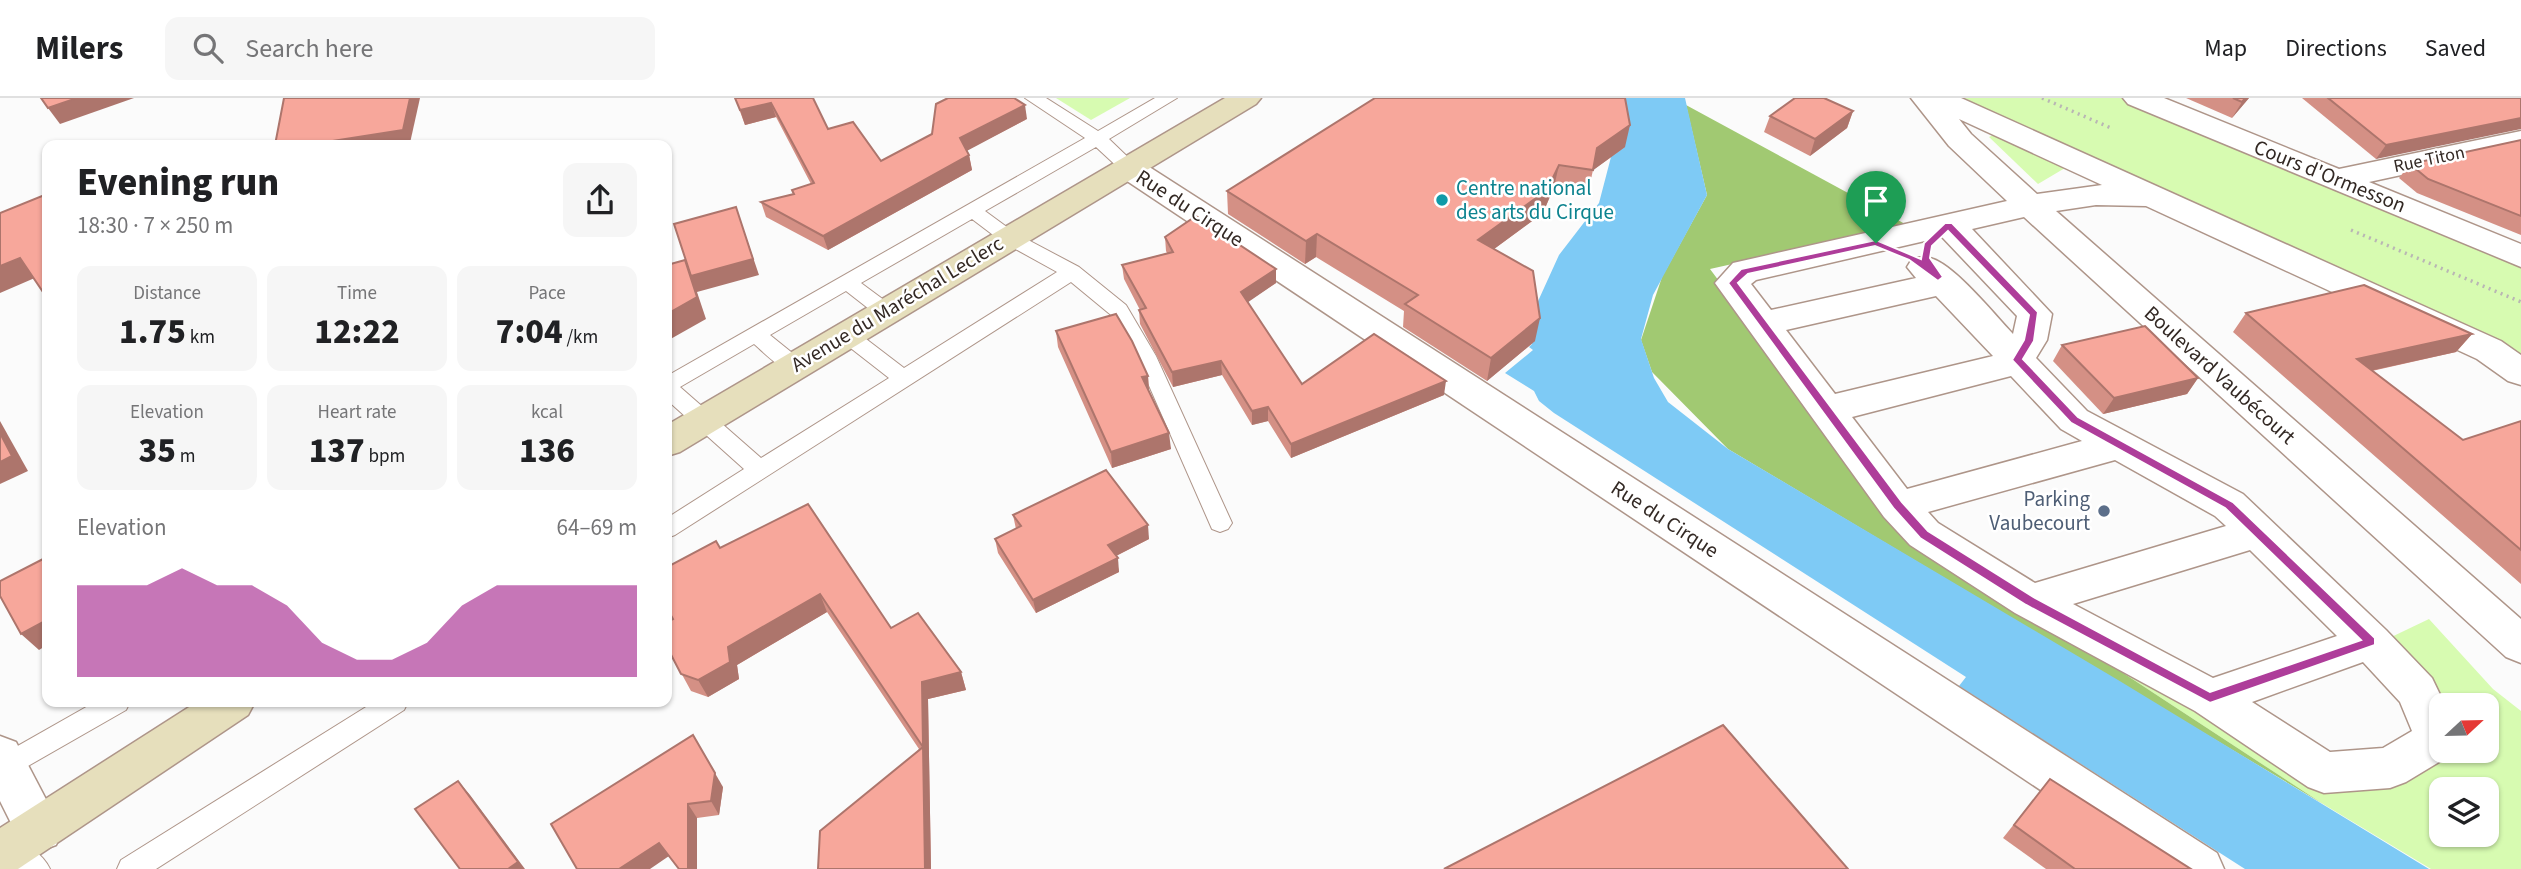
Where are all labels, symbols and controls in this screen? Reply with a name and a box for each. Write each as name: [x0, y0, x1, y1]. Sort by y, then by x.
search box: [165, 17, 655, 80]
text: Milers: [35, 25, 123, 72]
icon: search: [189, 29, 227, 67]
text: Search here: [245, 30, 373, 67]
text: Map: [2204, 31, 2247, 66]
text: Directions: [2285, 31, 2387, 66]
text: Saved: [2425, 31, 2486, 66]
street label: Cours d'Ormesson: [2250, 132, 2410, 220]
street label: Rue Titon: [2391, 140, 2467, 179]
text: Evening run: [77, 156, 279, 210]
street label: Rue du Cirque: [1130, 162, 1250, 254]
button: share: [563, 163, 637, 237]
pin: [1846, 171, 1906, 243]
place label: Centre national des arts du Cirque: [1456, 173, 1614, 227]
icon: arrive: [1857, 182, 1895, 220]
marker: Centre national des arts du Cirque: [1434, 192, 1450, 208]
text: 18:30 · 7 × 250 m: [77, 209, 233, 242]
street label: Avenue du Maréchal Leclerc: [785, 228, 1009, 379]
text: Distance: [133, 280, 201, 307]
text: Time: [337, 280, 377, 307]
text: Pace: [528, 280, 566, 307]
street label: Boulevard Vaubécourt: [2138, 299, 2302, 451]
text: 1.75: [119, 307, 186, 357]
text: 12:22: [314, 307, 400, 357]
text: 7:04: [496, 307, 563, 357]
text: km: [186, 324, 215, 351]
text: /km: [563, 324, 598, 351]
text: Elevation: [130, 399, 204, 426]
text: Heart rate: [318, 399, 397, 426]
text: kcal: [531, 399, 563, 426]
text: 35: [139, 426, 176, 476]
text: 137: [309, 426, 365, 476]
text: 136: [519, 426, 575, 476]
text: m: [176, 443, 195, 470]
text: bpm: [365, 443, 405, 470]
street label: Rue du Cirque: [1605, 473, 1725, 565]
place label: Parking Vaubecourt: [1989, 484, 2090, 538]
marker: Parking Vaubecourt: [2096, 503, 2112, 519]
text: Elevation: [77, 511, 167, 544]
text: 64–69 m: [557, 511, 637, 544]
north arrow: [2429, 693, 2499, 763]
map controls: [2429, 693, 2499, 847]
button: layers: [2429, 777, 2499, 847]

